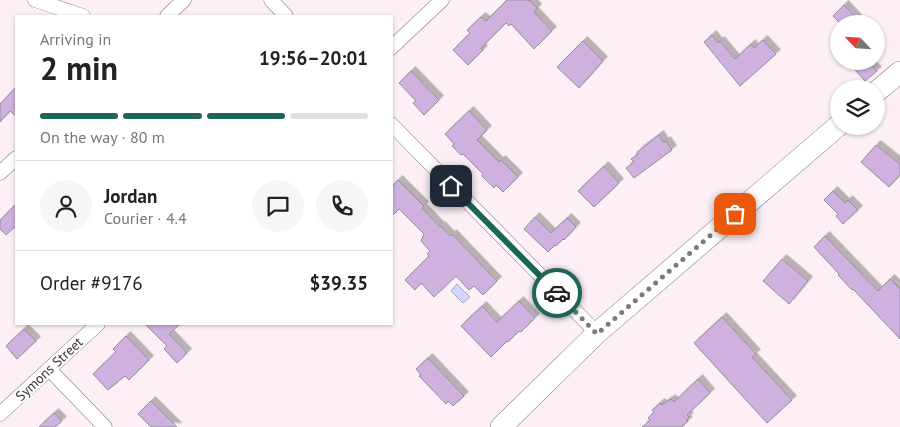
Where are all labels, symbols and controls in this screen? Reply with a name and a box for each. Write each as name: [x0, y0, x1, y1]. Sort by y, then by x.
north arrow: [830, 15, 885, 70]
map controls: [830, 15, 885, 135]
text: Arriving in: [40, 29, 111, 49]
text: 19:56–20:01: [259, 46, 368, 70]
text: 2 min: [40, 47, 118, 89]
button: layers: [830, 80, 885, 135]
text: On the way · 80 m: [40, 127, 165, 147]
pin: [430, 165, 472, 207]
icon: home: [437, 172, 465, 200]
button: person: [40, 180, 92, 232]
button: chat: [252, 180, 304, 232]
button: phone: [316, 180, 368, 232]
text: Jordan: [104, 184, 157, 208]
pin: [714, 193, 756, 235]
icon: bag: [721, 200, 749, 228]
text: Courier · 4.4: [104, 208, 187, 228]
courier: [532, 268, 582, 318]
text: Order #9176: [40, 271, 143, 295]
text: $39.35: [309, 271, 368, 295]
icon: car: [543, 279, 571, 307]
street label: Symons Street: [11, 333, 87, 405]

